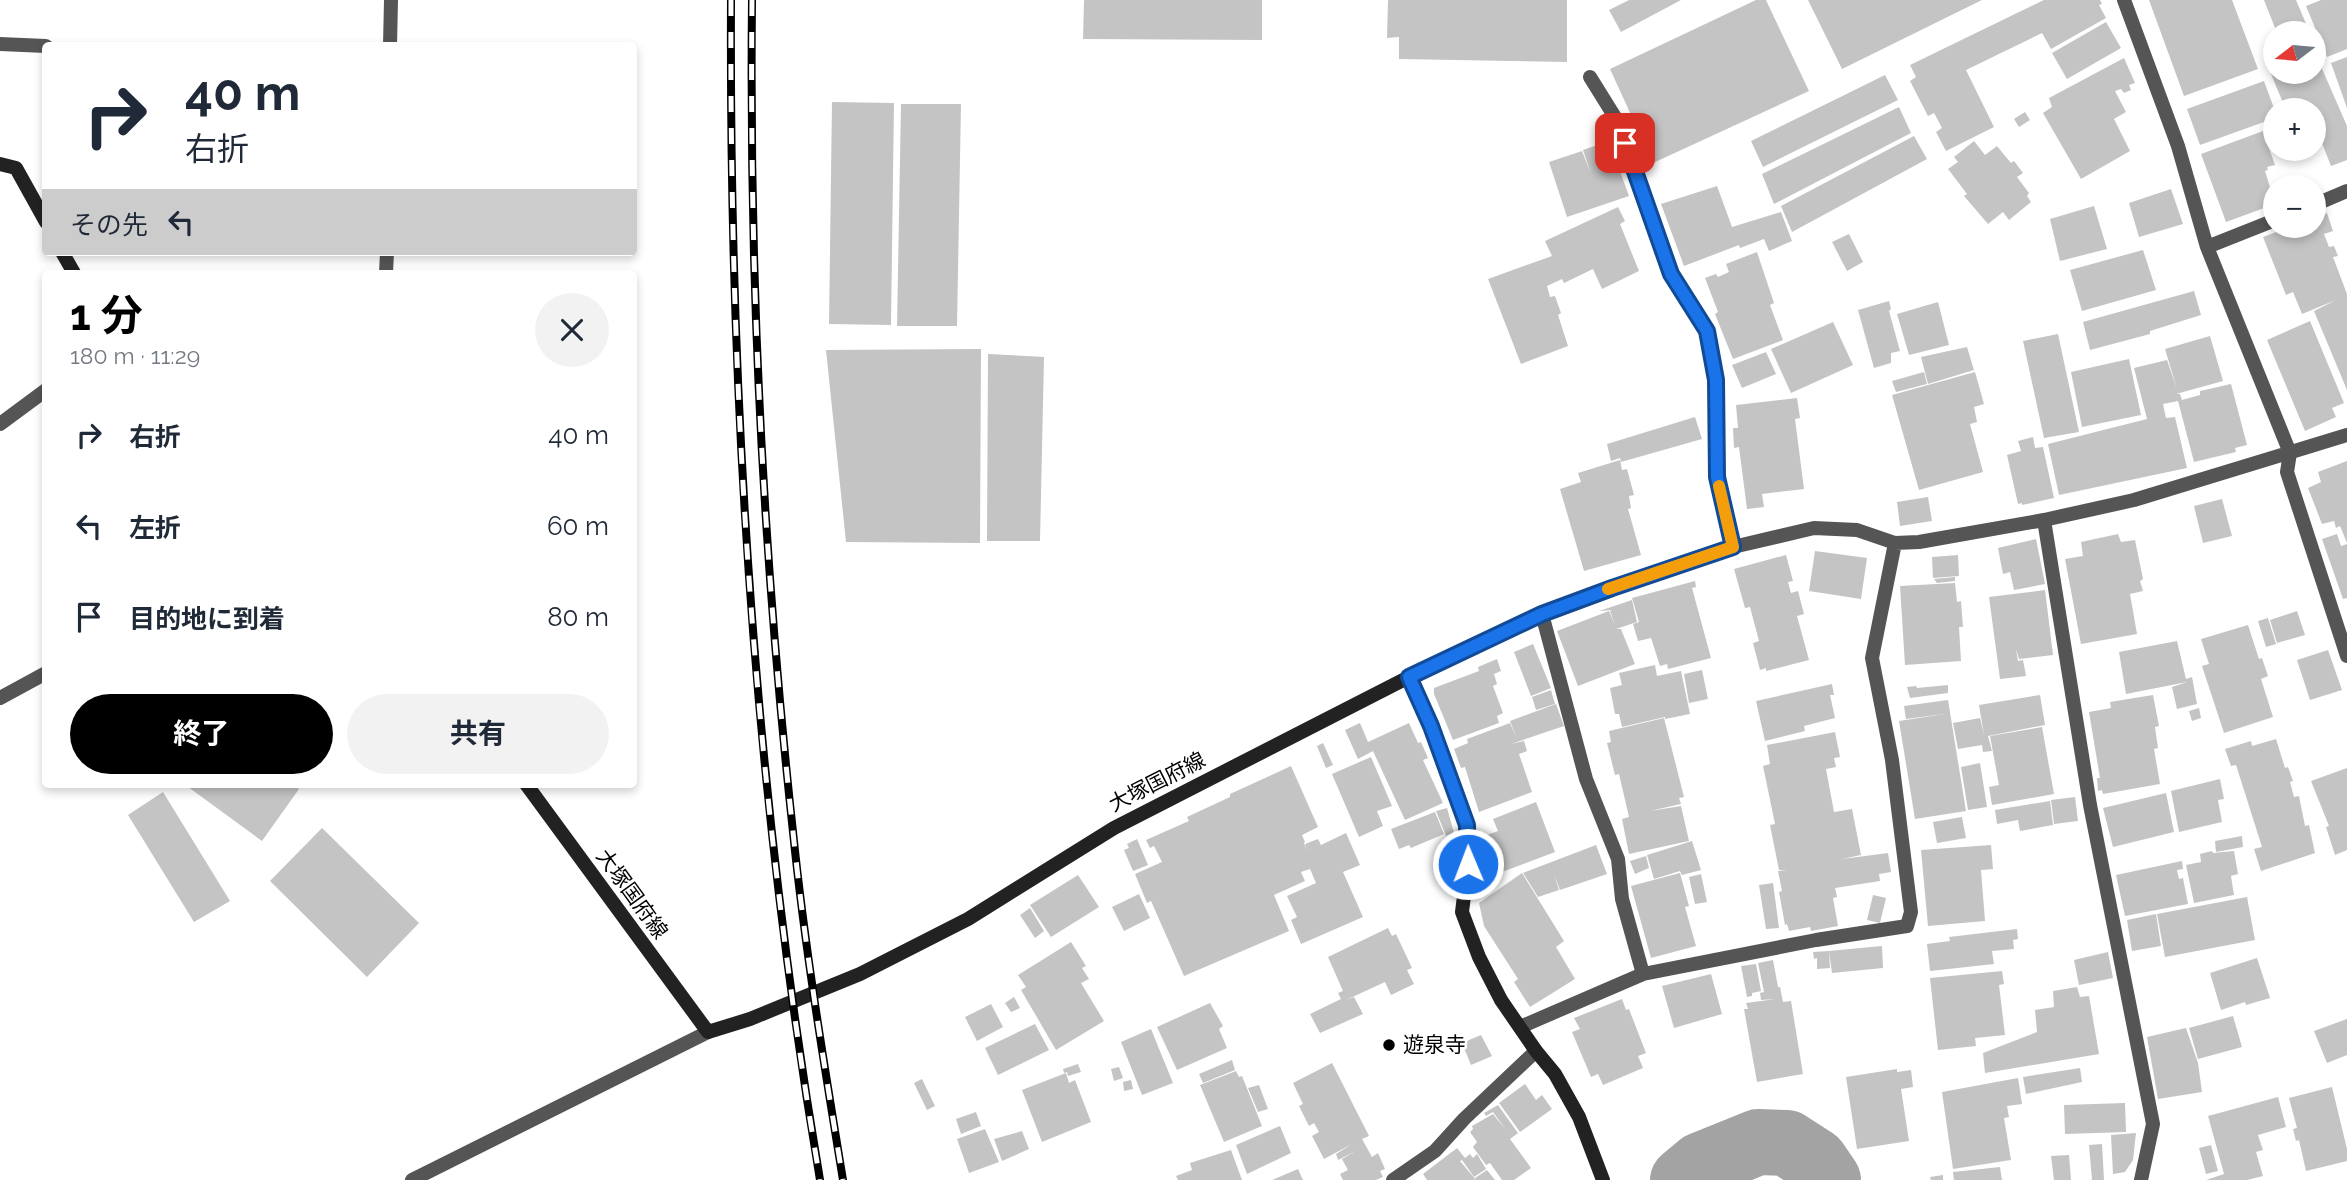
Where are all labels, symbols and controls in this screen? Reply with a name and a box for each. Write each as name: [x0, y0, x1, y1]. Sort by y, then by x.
north arrow: [2263, 21, 2326, 84]
map controls: [2263, 21, 2326, 238]
text: 40 m: [185, 64, 300, 121]
icon: right: [70, 70, 161, 161]
button: +: [2263, 98, 2326, 161]
pin: [1595, 113, 1655, 173]
icon: arrive: [1606, 124, 1644, 162]
text: 右折: [185, 130, 249, 167]
button: −: [2263, 175, 2326, 238]
icon: left: [162, 203, 200, 241]
text: その先: [70, 210, 148, 240]
text: 1 分: [70, 291, 143, 340]
button: close: [535, 293, 609, 367]
text: 180 m · 11:29: [70, 342, 200, 369]
icon: right: [70, 416, 108, 454]
text: 40 m: [548, 420, 609, 450]
text: 右折: [129, 422, 181, 452]
icon: left: [70, 507, 108, 545]
text: 60 m: [547, 511, 609, 541]
text: 左折: [129, 513, 181, 543]
icon: arrive: [70, 598, 108, 636]
text: 80 m: [547, 602, 609, 632]
text: 目的地に到着: [129, 604, 285, 634]
button: 終了: [70, 694, 333, 774]
button: 共有: [347, 694, 609, 774]
street label: 大塚国府線: [1104, 747, 1209, 817]
position arrow: [1431, 827, 1505, 901]
street label: 大塚国府線: [591, 844, 673, 944]
place label: 遊泉寺: [1403, 1032, 1466, 1057]
marker: 遊泉寺: [1381, 1037, 1397, 1053]

